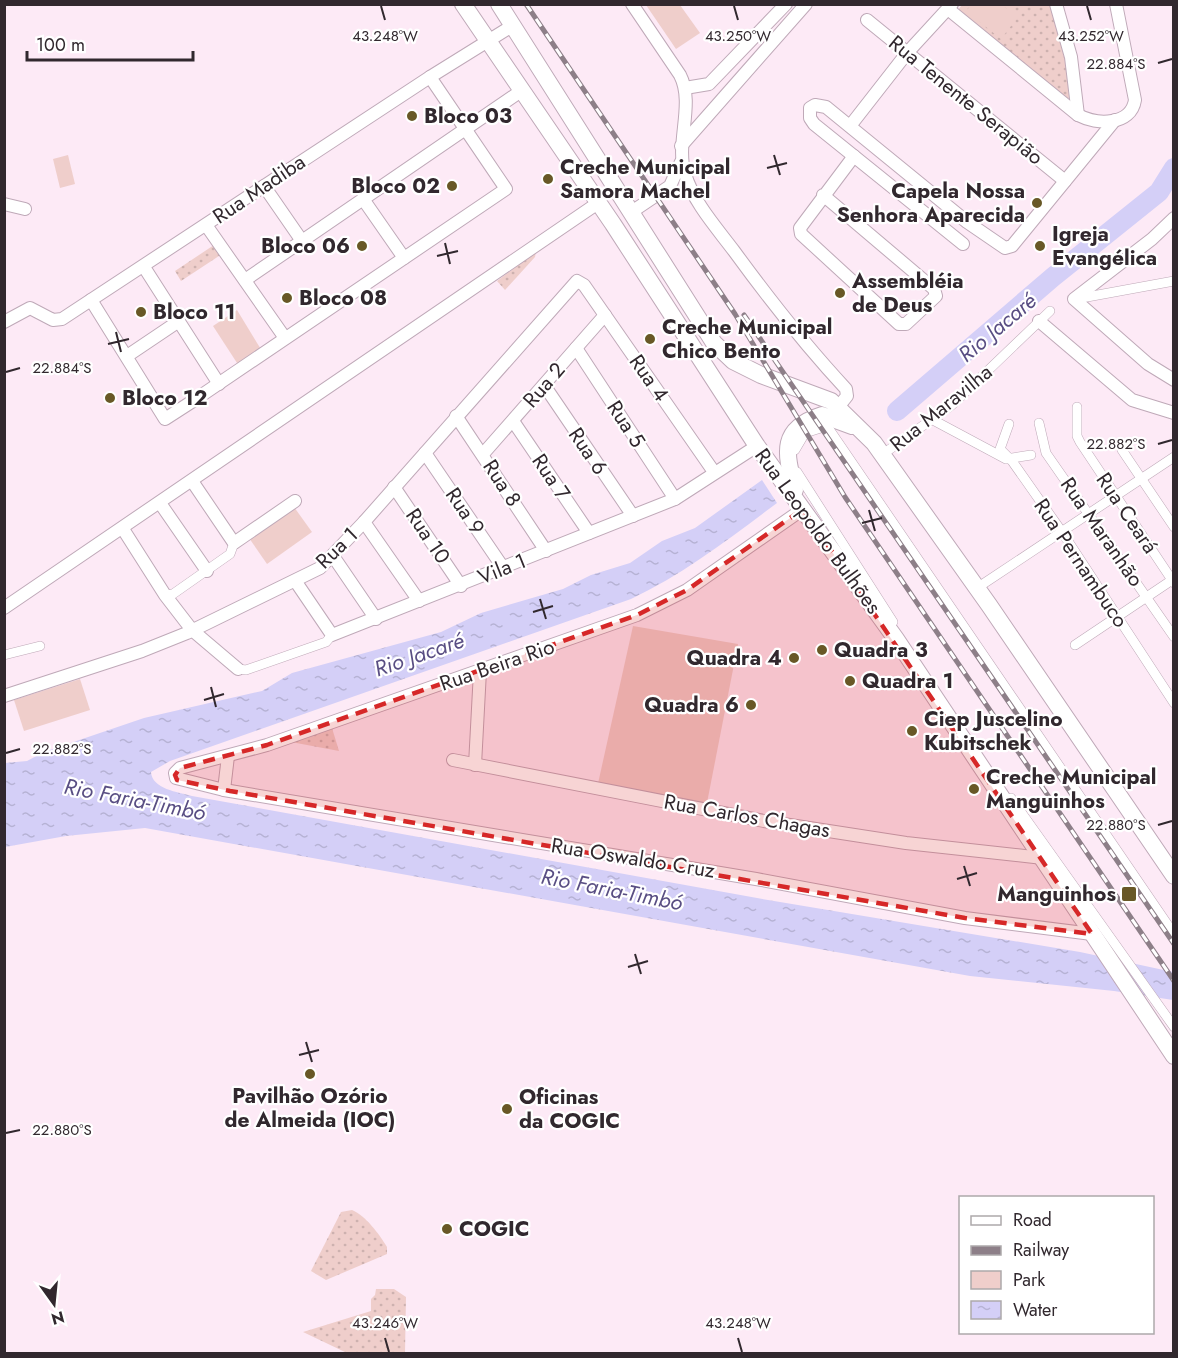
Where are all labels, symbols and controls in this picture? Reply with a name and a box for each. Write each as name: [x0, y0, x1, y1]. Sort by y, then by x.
scale bar: [27, 24, 194, 62]
text: 43.248°W: [352, 25, 418, 47]
text: 43.250°W: [705, 25, 771, 47]
text: 43.252°W: [1058, 25, 1124, 47]
street label: Rua Tenente Serapião: [882, 28, 1050, 172]
text: 100 m: [36, 32, 85, 58]
text: 22.884°S: [1086, 53, 1146, 75]
place label: Bloco 03: [424, 101, 512, 131]
marker: Bloco 03: [405, 109, 419, 123]
street label: Rua Madiba: [207, 147, 311, 231]
place label: Creche Municipal Samora Machel: [560, 152, 731, 206]
place label: Bloco 02: [351, 171, 440, 201]
marker: Creche Municipal Samora Machel: [541, 172, 555, 186]
place label: Capela Nossa Senhora Aparecida: [837, 176, 1025, 230]
marker: Bloco 02: [445, 179, 459, 193]
marker: Capela Nossa Senhora Aparecida: [1030, 196, 1044, 210]
place label: Igreja Evangélica: [1052, 219, 1157, 273]
place label: Bloco 06: [261, 231, 350, 261]
marker: Bloco 06: [355, 239, 369, 253]
marker: Igreja Evangélica: [1033, 239, 1047, 253]
place label: Assembléia de Deus: [851, 266, 964, 320]
place label: Bloco 08: [299, 283, 387, 313]
water label: Rio Jacaré: [951, 284, 1044, 369]
marker: Assembléia de Deus: [833, 286, 847, 300]
marker: Bloco 08: [280, 291, 294, 305]
place label: Bloco 11: [153, 297, 235, 327]
marker: Bloco 11: [134, 305, 148, 319]
place label: Creche Municipal Chico Bento: [662, 312, 833, 366]
marker: Creche Municipal Chico Bento: [643, 332, 657, 346]
street label: Rua 4: [622, 348, 676, 408]
street label: Rua 2: [516, 356, 572, 414]
text: 22.884°S: [32, 357, 92, 379]
street label: Rua Maravilha: [883, 357, 999, 459]
place label: Bloco 12: [122, 383, 208, 413]
marker: Bloco 12: [103, 391, 117, 405]
street label: Rua 5: [600, 394, 652, 454]
street label: Rua 6: [561, 421, 615, 481]
text: 22.882°S: [1087, 433, 1145, 455]
street label: Rua Leopoldo Bulhões: [748, 442, 888, 620]
street label: Rua 7: [525, 448, 577, 506]
street label: Rua 8: [476, 454, 528, 512]
street label: Rua Ceará: [1089, 467, 1165, 559]
street label: Rua Maranhão: [1053, 471, 1151, 593]
street label: Rua 9: [438, 481, 492, 541]
street label: Rua Pernambuco: [1027, 492, 1135, 634]
street label: Rua 10: [398, 502, 458, 570]
street label: Rua 1: [309, 520, 365, 576]
street label: Vila 1: [473, 546, 531, 592]
water label: Rio Jacaré: [370, 623, 469, 684]
street label: Rua Beira Rio: [436, 631, 558, 699]
place label: Quadra 3: [834, 635, 928, 665]
place label: Quadra 4: [687, 643, 782, 673]
marker: Quadra 3: [815, 643, 829, 657]
marker: Quadra 4: [787, 651, 801, 665]
place label: Quadra 1: [862, 666, 953, 696]
marker: Quadra 1: [843, 674, 857, 688]
place label: Quadra 6: [644, 690, 739, 720]
marker: Quadra 6: [744, 698, 758, 712]
place label: Ciep Juscelino Kubitschek: [924, 704, 1063, 758]
marker: Ciep Juscelino Kubitschek: [905, 724, 919, 738]
text: 22.882°S: [33, 738, 91, 760]
place label: Creche Municipal Manguinhos: [986, 762, 1157, 816]
water label: Rio Faria-Timbó: [62, 770, 209, 828]
marker: Creche Municipal Manguinhos: [967, 782, 981, 796]
street label: Rua Carlos Chagas: [662, 787, 832, 845]
text: 22.880°S: [1086, 814, 1146, 836]
street label: Rua Oswaldo Cruz: [549, 830, 717, 886]
water label: Rio Faria-Timbó: [539, 860, 686, 918]
place label: Manguinhos: [997, 879, 1116, 909]
marker: Manguinhos: [1120, 885, 1138, 903]
marker: Pavilhão Ozório de Almeida (IOC): [303, 1067, 317, 1081]
place label: Pavilhão Ozório de Almeida (IOC): [224, 1081, 396, 1135]
place label: Oficinas da COGIC: [519, 1082, 620, 1136]
marker: Oficinas da COGIC: [500, 1102, 514, 1116]
text: 22.880°S: [32, 1119, 92, 1141]
legend: [959, 1196, 1154, 1334]
text: Road: [1013, 1207, 1052, 1233]
place label: COGIC: [459, 1214, 530, 1244]
marker: COGIC: [440, 1222, 454, 1236]
text: Railway: [1013, 1237, 1069, 1263]
text: Park: [1013, 1267, 1045, 1293]
north arrow: [24, 1274, 84, 1334]
text: Water: [1013, 1297, 1058, 1323]
text: N: [49, 1305, 67, 1331]
text: 43.246°W: [352, 1312, 418, 1334]
text: 43.248°W: [705, 1312, 771, 1334]

